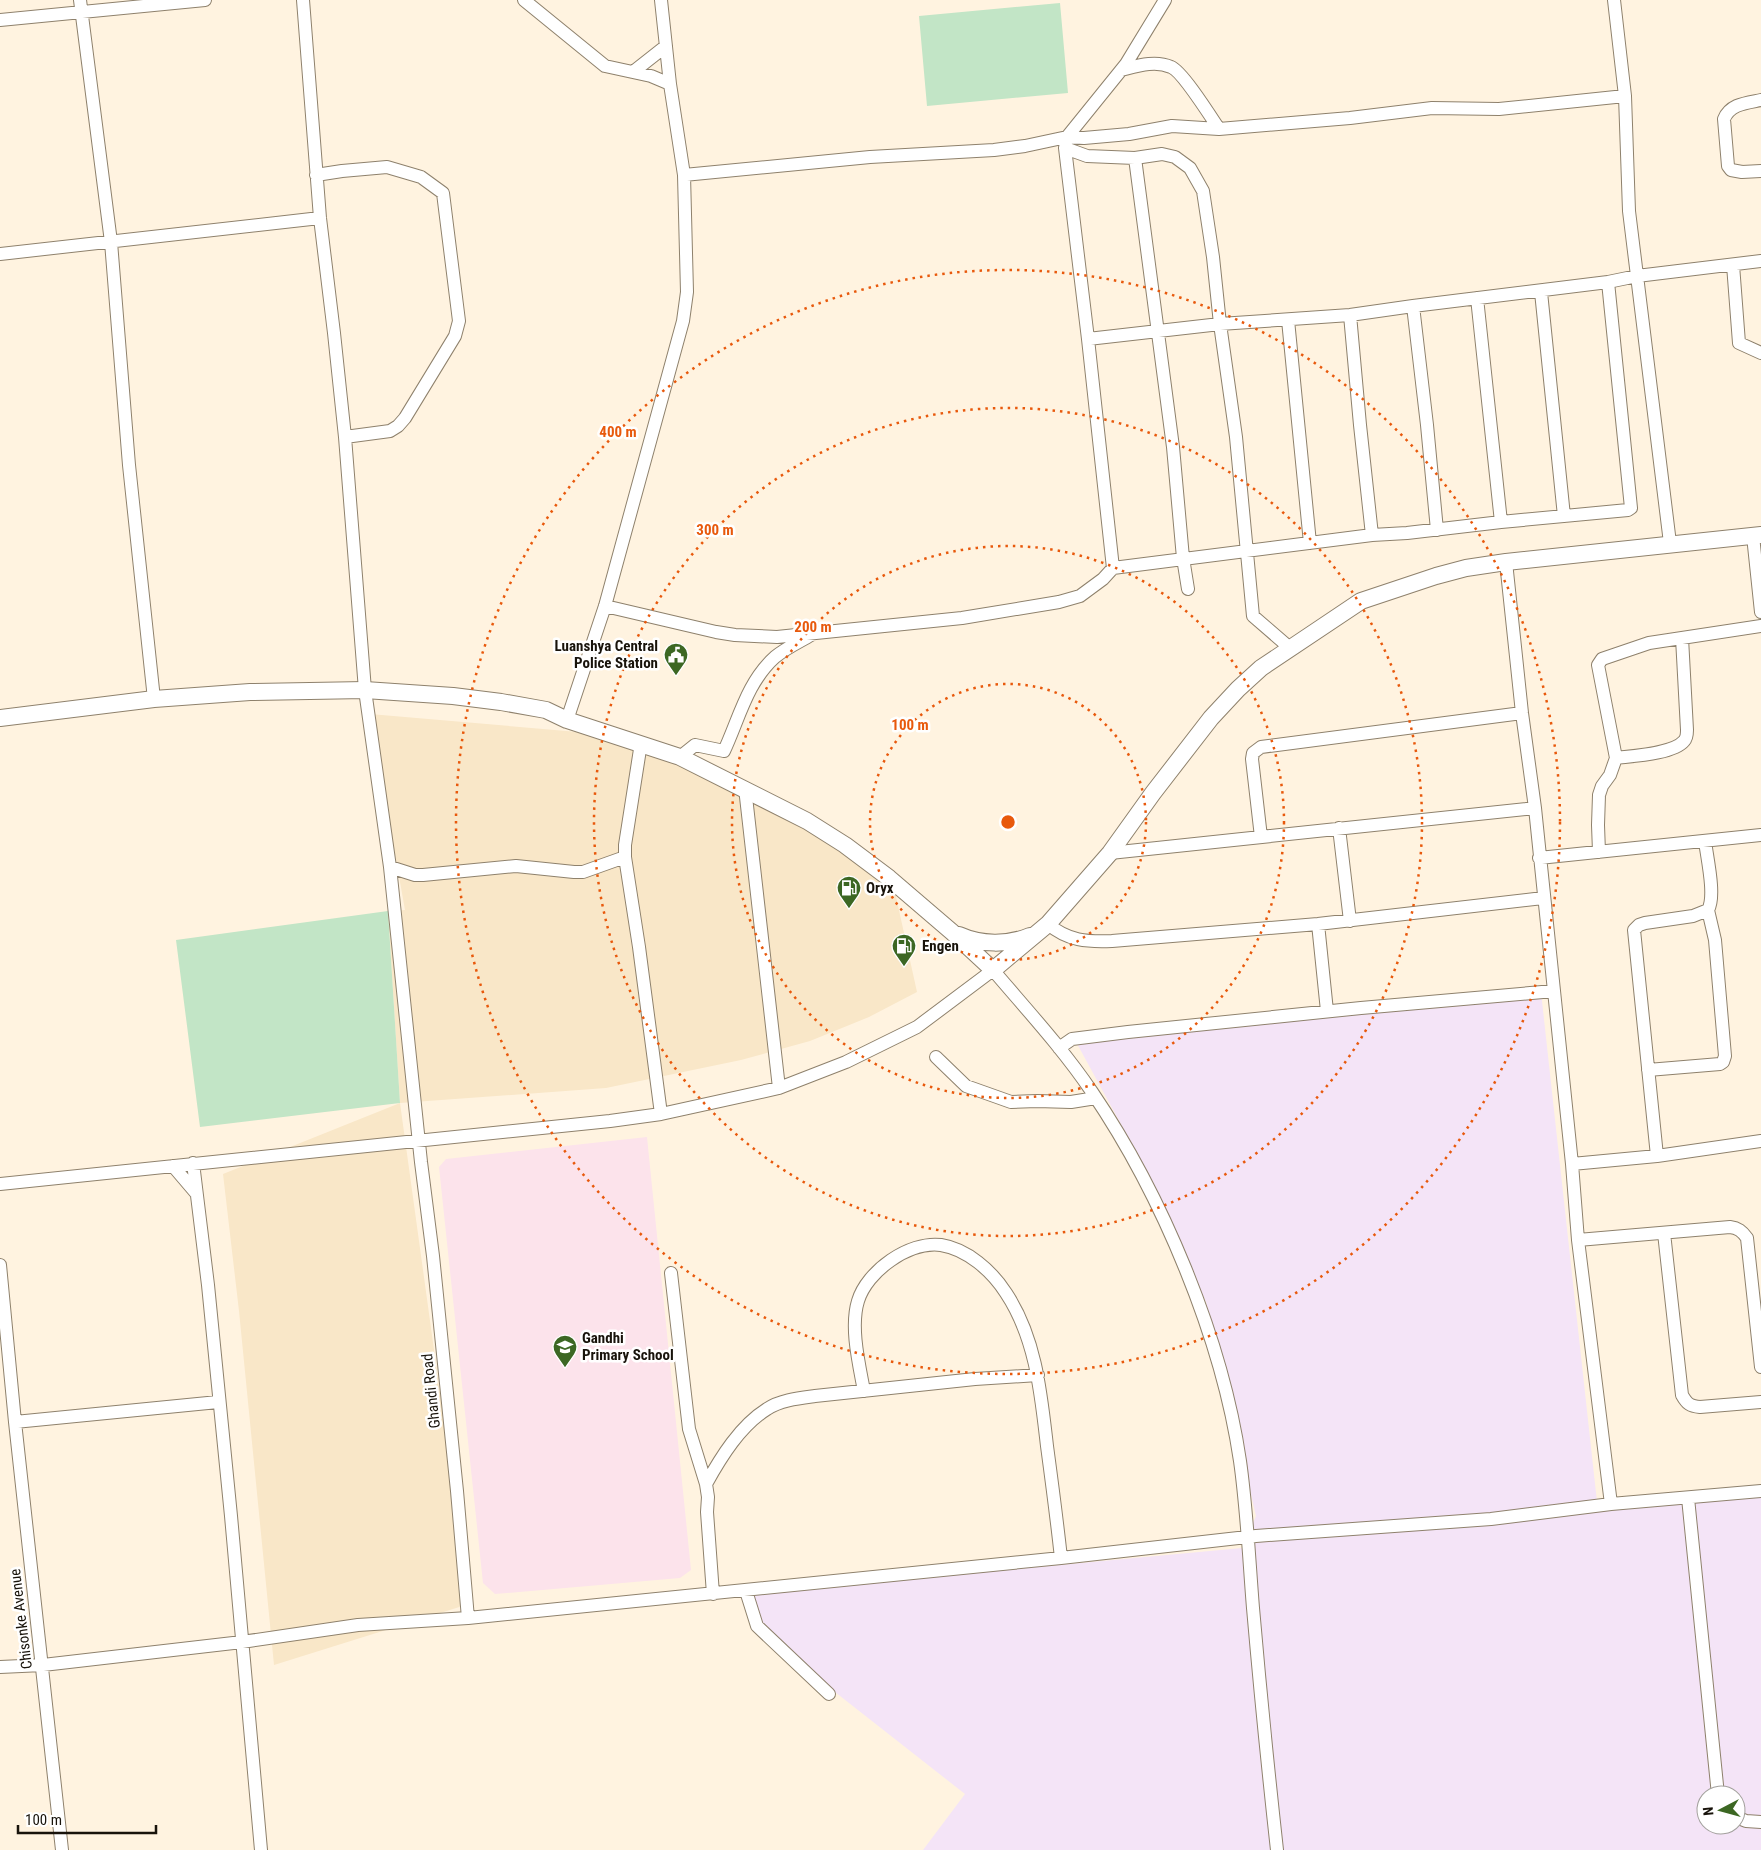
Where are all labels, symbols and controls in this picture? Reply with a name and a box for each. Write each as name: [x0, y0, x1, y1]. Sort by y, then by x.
text: 400 m: [599, 423, 637, 441]
text: 300 m: [696, 521, 734, 539]
text: 200 m: [794, 618, 832, 636]
place label: Luanshya Central Police Station: [555, 637, 658, 672]
public building icon: Luanshya Central Police Station: [663, 642, 689, 676]
text: 100 m: [891, 716, 929, 734]
centre of rings: [999, 813, 1017, 831]
fuel station icon: Oryx: [836, 875, 862, 909]
place label: Oryx: [866, 879, 894, 897]
fuel station icon: Engen: [891, 933, 917, 967]
place label: Engen: [922, 937, 959, 955]
place label: Gandhi Primary School: [582, 1329, 674, 1364]
school or university icon: Gandhi Primary School: [552, 1334, 578, 1368]
street label: Ghandi Road: [418, 1353, 444, 1429]
street label: Chisonke Avenue: [6, 1568, 36, 1670]
north arrow: [1696, 1785, 1746, 1835]
scale bar: [18, 1802, 155, 1834]
text: N: [1700, 1806, 1716, 1816]
text: 100 m: [25, 1811, 62, 1829]

